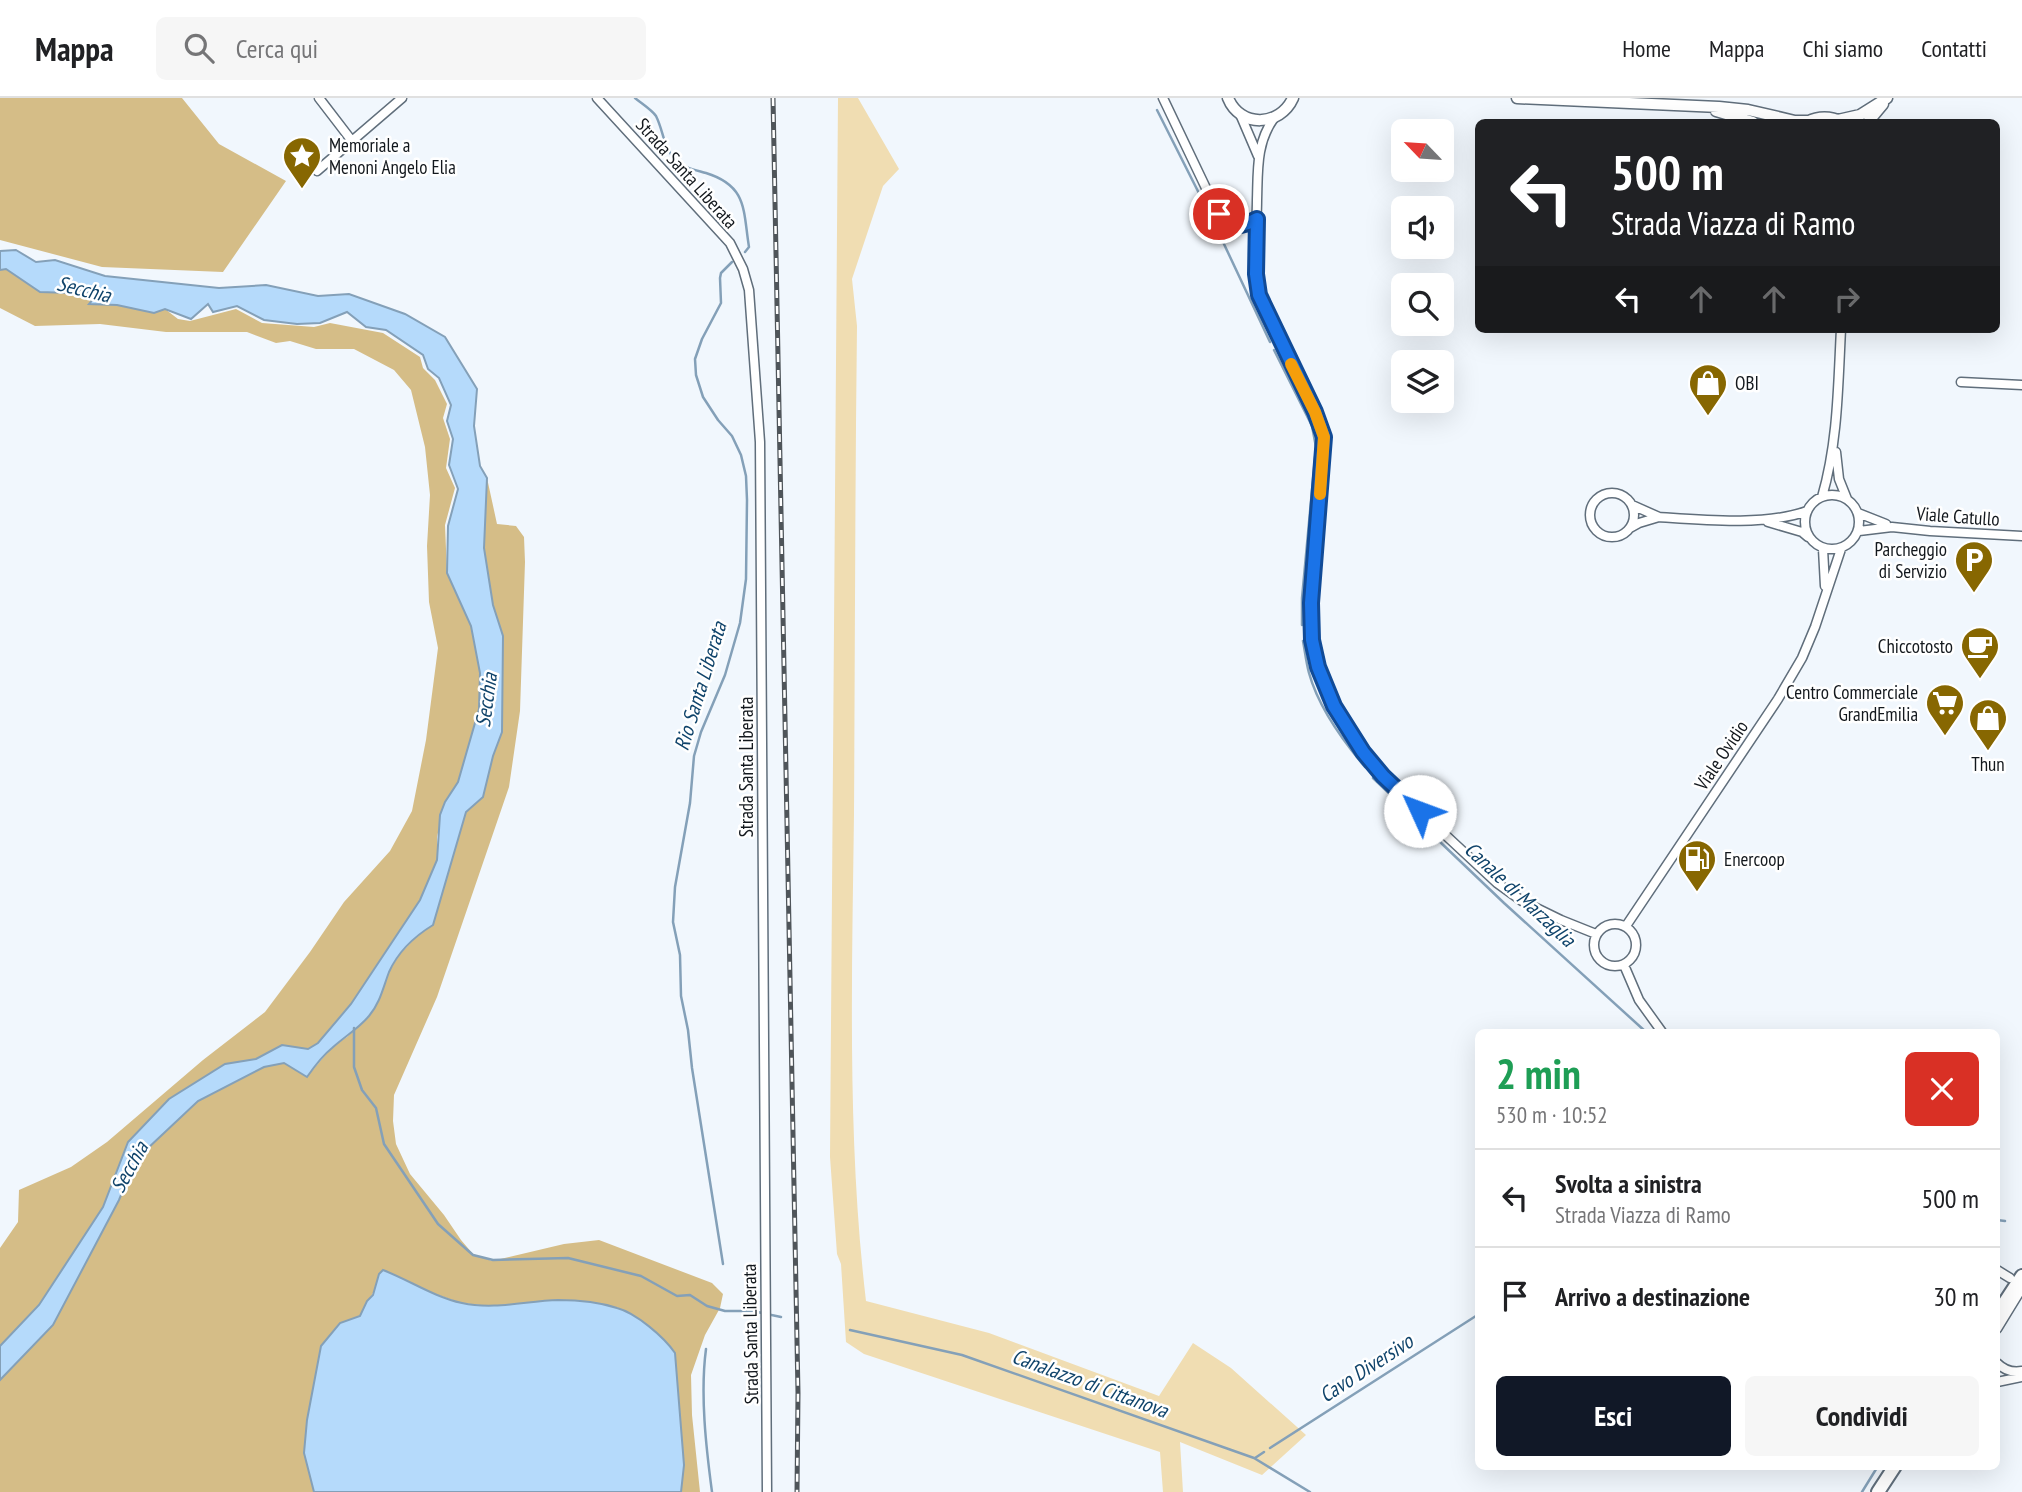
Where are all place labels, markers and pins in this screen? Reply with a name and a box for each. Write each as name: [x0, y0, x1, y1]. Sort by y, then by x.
place label: Memoriale a Menoni Angelo Elia: [329, 133, 456, 179]
place icon: Memoriale a Menoni Angelo Elia: [281, 135, 323, 190]
pin: [1189, 184, 1249, 244]
shop icon: OBI: [1687, 362, 1729, 417]
place label: OBI: [1735, 371, 1759, 395]
place label: Parcheggio di Servizio: [1875, 537, 1947, 583]
parking icon: Parcheggio di Servizio: [1953, 539, 1995, 594]
cafe icon: Chiccotosto: [1959, 625, 2001, 680]
place label: Chiccotosto: [1878, 634, 1953, 658]
place label: Centro Commerciale GrandEmilia: [1786, 680, 1918, 726]
supermarket icon: Centro Commerciale GrandEmilia: [1924, 682, 1966, 737]
shop icon: Thun: [1967, 697, 2009, 752]
place label: Thun: [1971, 752, 2005, 776]
fuel station icon: Enercoop: [1676, 838, 1718, 893]
place label: Enercoop: [1724, 847, 1785, 871]

